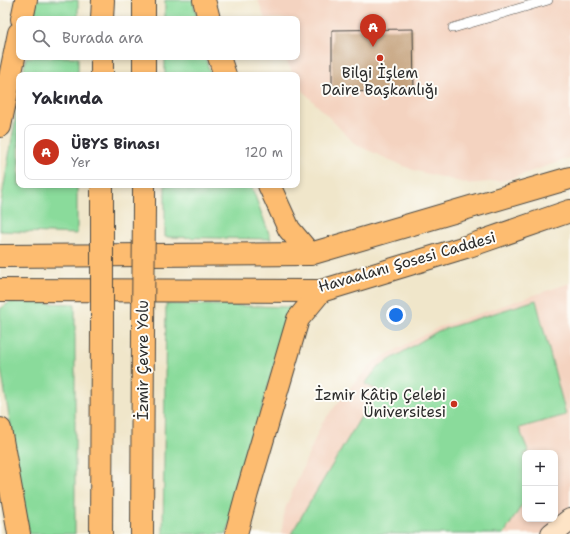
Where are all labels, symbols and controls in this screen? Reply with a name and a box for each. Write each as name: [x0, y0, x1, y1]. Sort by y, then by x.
pin: A: [360, 14, 386, 47]
search box: [16, 16, 300, 60]
icon: search: [30, 27, 52, 49]
text: Burada ara: [62, 28, 143, 48]
marker: Bilgi İşlem Daire Başkanlığı: [375, 53, 385, 63]
place label: Bilgi İşlem Daire Başkanlığı: [322, 63, 438, 100]
text: Yakında: [32, 87, 103, 109]
text: ÜBYS Binası: [71, 134, 160, 154]
text: A: [41, 144, 51, 161]
text: 120 m: [245, 144, 283, 161]
text: Yer: [71, 154, 91, 171]
street label: Havaalanı Şosesi Caddesi: [316, 227, 498, 297]
street label: İzmir Çevre Yolu: [133, 300, 153, 420]
your location: [386, 305, 406, 325]
place label: İzmir Kâtip Çelebi Üniversitesi: [315, 385, 446, 422]
marker: İzmir Kâtip Çelebi Üniversitesi: [449, 399, 459, 409]
map controls: [522, 450, 558, 522]
button: +: [522, 450, 558, 486]
button: −: [522, 486, 558, 522]

